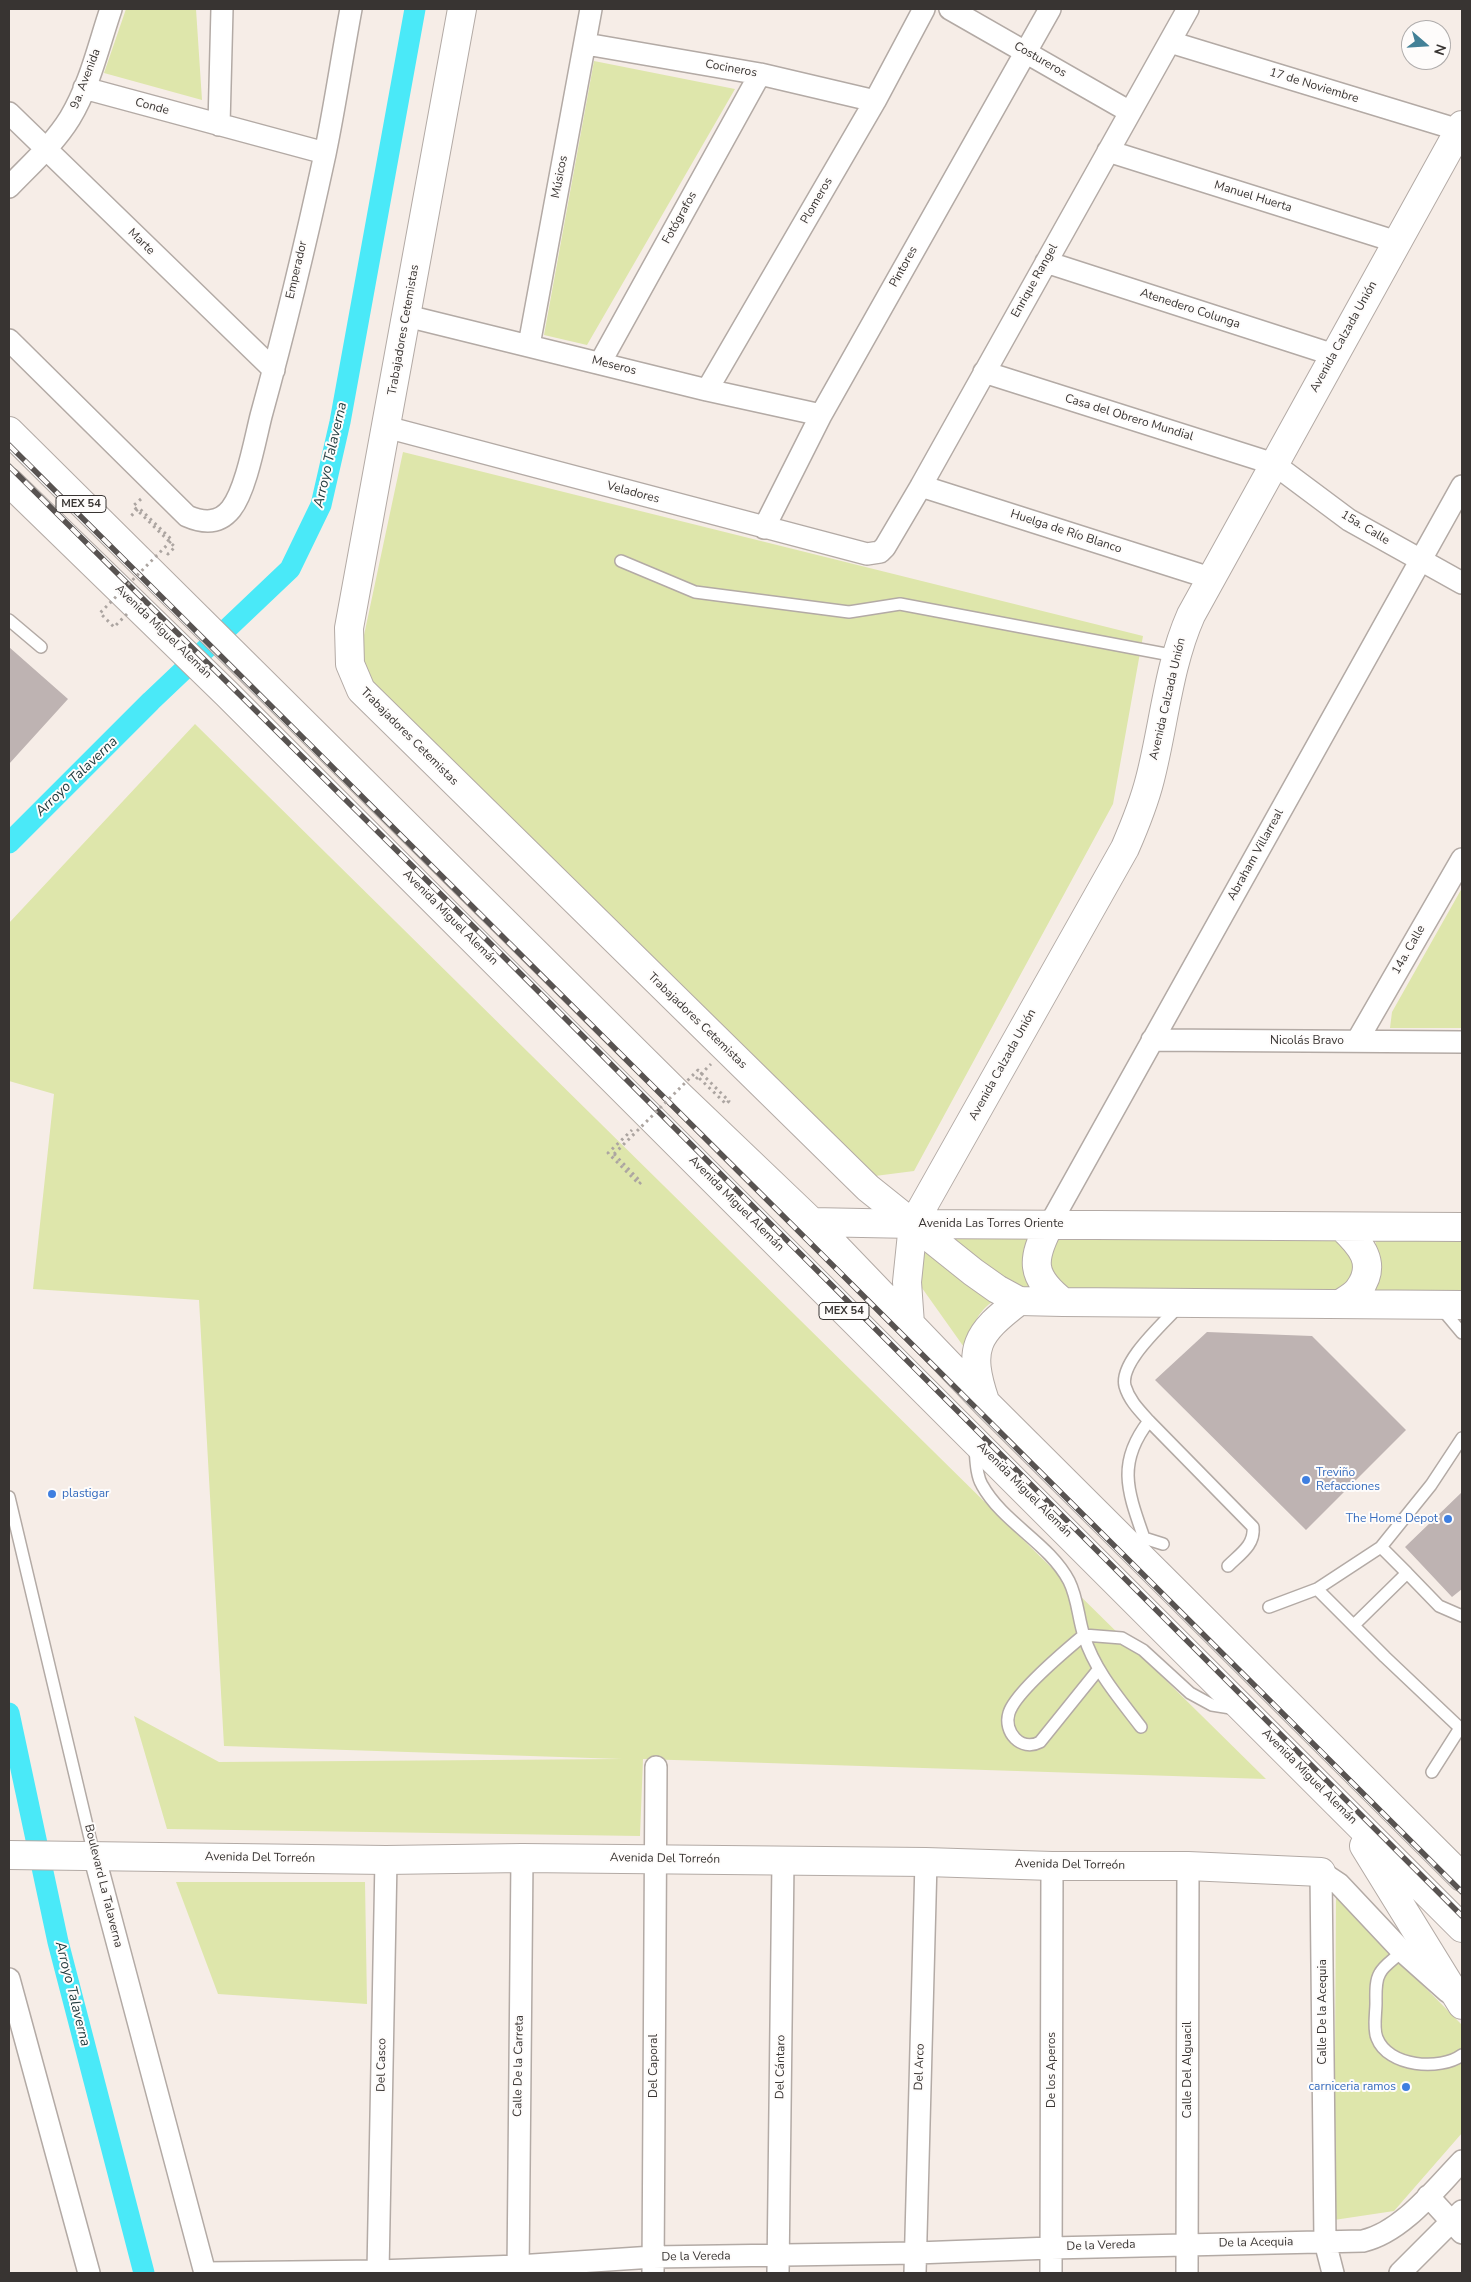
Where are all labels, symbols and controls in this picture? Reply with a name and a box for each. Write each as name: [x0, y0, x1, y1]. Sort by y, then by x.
north arrow: [1401, 20, 1451, 70]
street label: Costureros: [1011, 39, 1069, 81]
text: N: [1429, 42, 1450, 58]
street label: 9a. Avenida: [68, 47, 104, 111]
street label: Cocineros: [704, 57, 758, 81]
street label: 17 de Noviembre: [1268, 66, 1360, 106]
street label: Conde: [133, 96, 171, 118]
street label: Músicos: [549, 154, 571, 200]
street label: Plomeros: [798, 175, 836, 227]
street label: Manuel Huerta: [1212, 178, 1294, 216]
street label: Fotógrafos: [660, 189, 700, 247]
street label: Marte: [125, 226, 157, 258]
street label: Emperador: [283, 240, 311, 300]
street label: Enrique Rangel: [1009, 242, 1061, 320]
street label: Pintores: [887, 244, 921, 290]
street label: Trabajadores Cetemistas: [385, 264, 423, 396]
street label: Avenida Calzada Unión: [1307, 279, 1381, 395]
street label: Atenedero Colunga: [1138, 286, 1242, 332]
street label: Meseros: [590, 354, 638, 378]
street label: Casa del Obrero Mundial: [1063, 392, 1195, 444]
water label: Arroyo Talaverna: [311, 401, 351, 509]
street label: Veladores: [605, 479, 661, 507]
road number: MEX 54: [56, 496, 106, 512]
street label: Huelga de Río Blanco: [1009, 507, 1123, 557]
street label: 15a. Calle: [1338, 508, 1392, 548]
street label: Avenida Miguel Alemán: [112, 582, 214, 682]
street label: Avenida Calzada Unión: [1147, 637, 1189, 761]
street label: Trabajadores Cetemistas: [357, 685, 461, 789]
water label: Arroyo Talaverna: [32, 734, 122, 820]
street label: Abraham Villarreal: [1225, 807, 1287, 903]
street label: Avenida Miguel Alemán: [399, 867, 501, 969]
street label: 14a. Calle: [1389, 923, 1429, 977]
street label: Trabajadores Cetemistas: [644, 970, 750, 1072]
street label: Avenida Calzada Unión: [966, 1007, 1040, 1123]
street label: Nicolás Bravo: [1270, 1034, 1344, 1048]
street label: Avenida Miguel Alemán: [685, 1153, 787, 1255]
street label: Avenida Las Torres Oriente: [918, 1217, 1064, 1231]
road number: MEX 54: [819, 1302, 869, 1320]
street label: Avenida Miguel Alemán: [973, 1439, 1075, 1541]
place label: Treviño Refacciones: [1316, 1466, 1380, 1494]
marker: Treviño Refacciones: [1300, 1474, 1312, 1486]
place label: plastigar: [62, 1487, 109, 1501]
marker: plastigar: [46, 1488, 58, 1500]
place label: The Home Depot: [1346, 1512, 1438, 1526]
marker: The Home Depot: [1442, 1513, 1454, 1525]
street label: Avenida Miguel Alemán: [1258, 1726, 1360, 1828]
street label: Boulevard La Talaverna: [81, 1823, 125, 1949]
street label: Avenida Del Torreón: [205, 1850, 315, 1866]
street label: Avenida Del Torreón: [610, 1851, 720, 1867]
street label: Avenida Del Torreón: [1015, 1857, 1125, 1873]
water label: Arroyo Talaverna: [51, 1940, 93, 2048]
street label: Calle De la Acequia: [1316, 1959, 1330, 2065]
street label: Calle De la Carreta: [511, 2015, 527, 2117]
street label: Calle Del Alguacil: [1181, 2022, 1195, 2118]
street label: De los Aperos: [1045, 2032, 1059, 2108]
street label: Del Caporal: [647, 2034, 661, 2098]
street label: Del Cántaro: [773, 2035, 789, 2099]
street label: Del Casco: [374, 2038, 390, 2092]
street label: Del Arco: [912, 2043, 928, 2091]
place label: carniceria ramos: [1309, 2080, 1396, 2094]
marker: carniceria ramos: [1400, 2081, 1412, 2093]
street label: De la Acequia: [1219, 2235, 1293, 2251]
street label: De la Vereda: [1066, 2238, 1136, 2254]
street label: De la Vereda: [661, 2249, 731, 2265]

